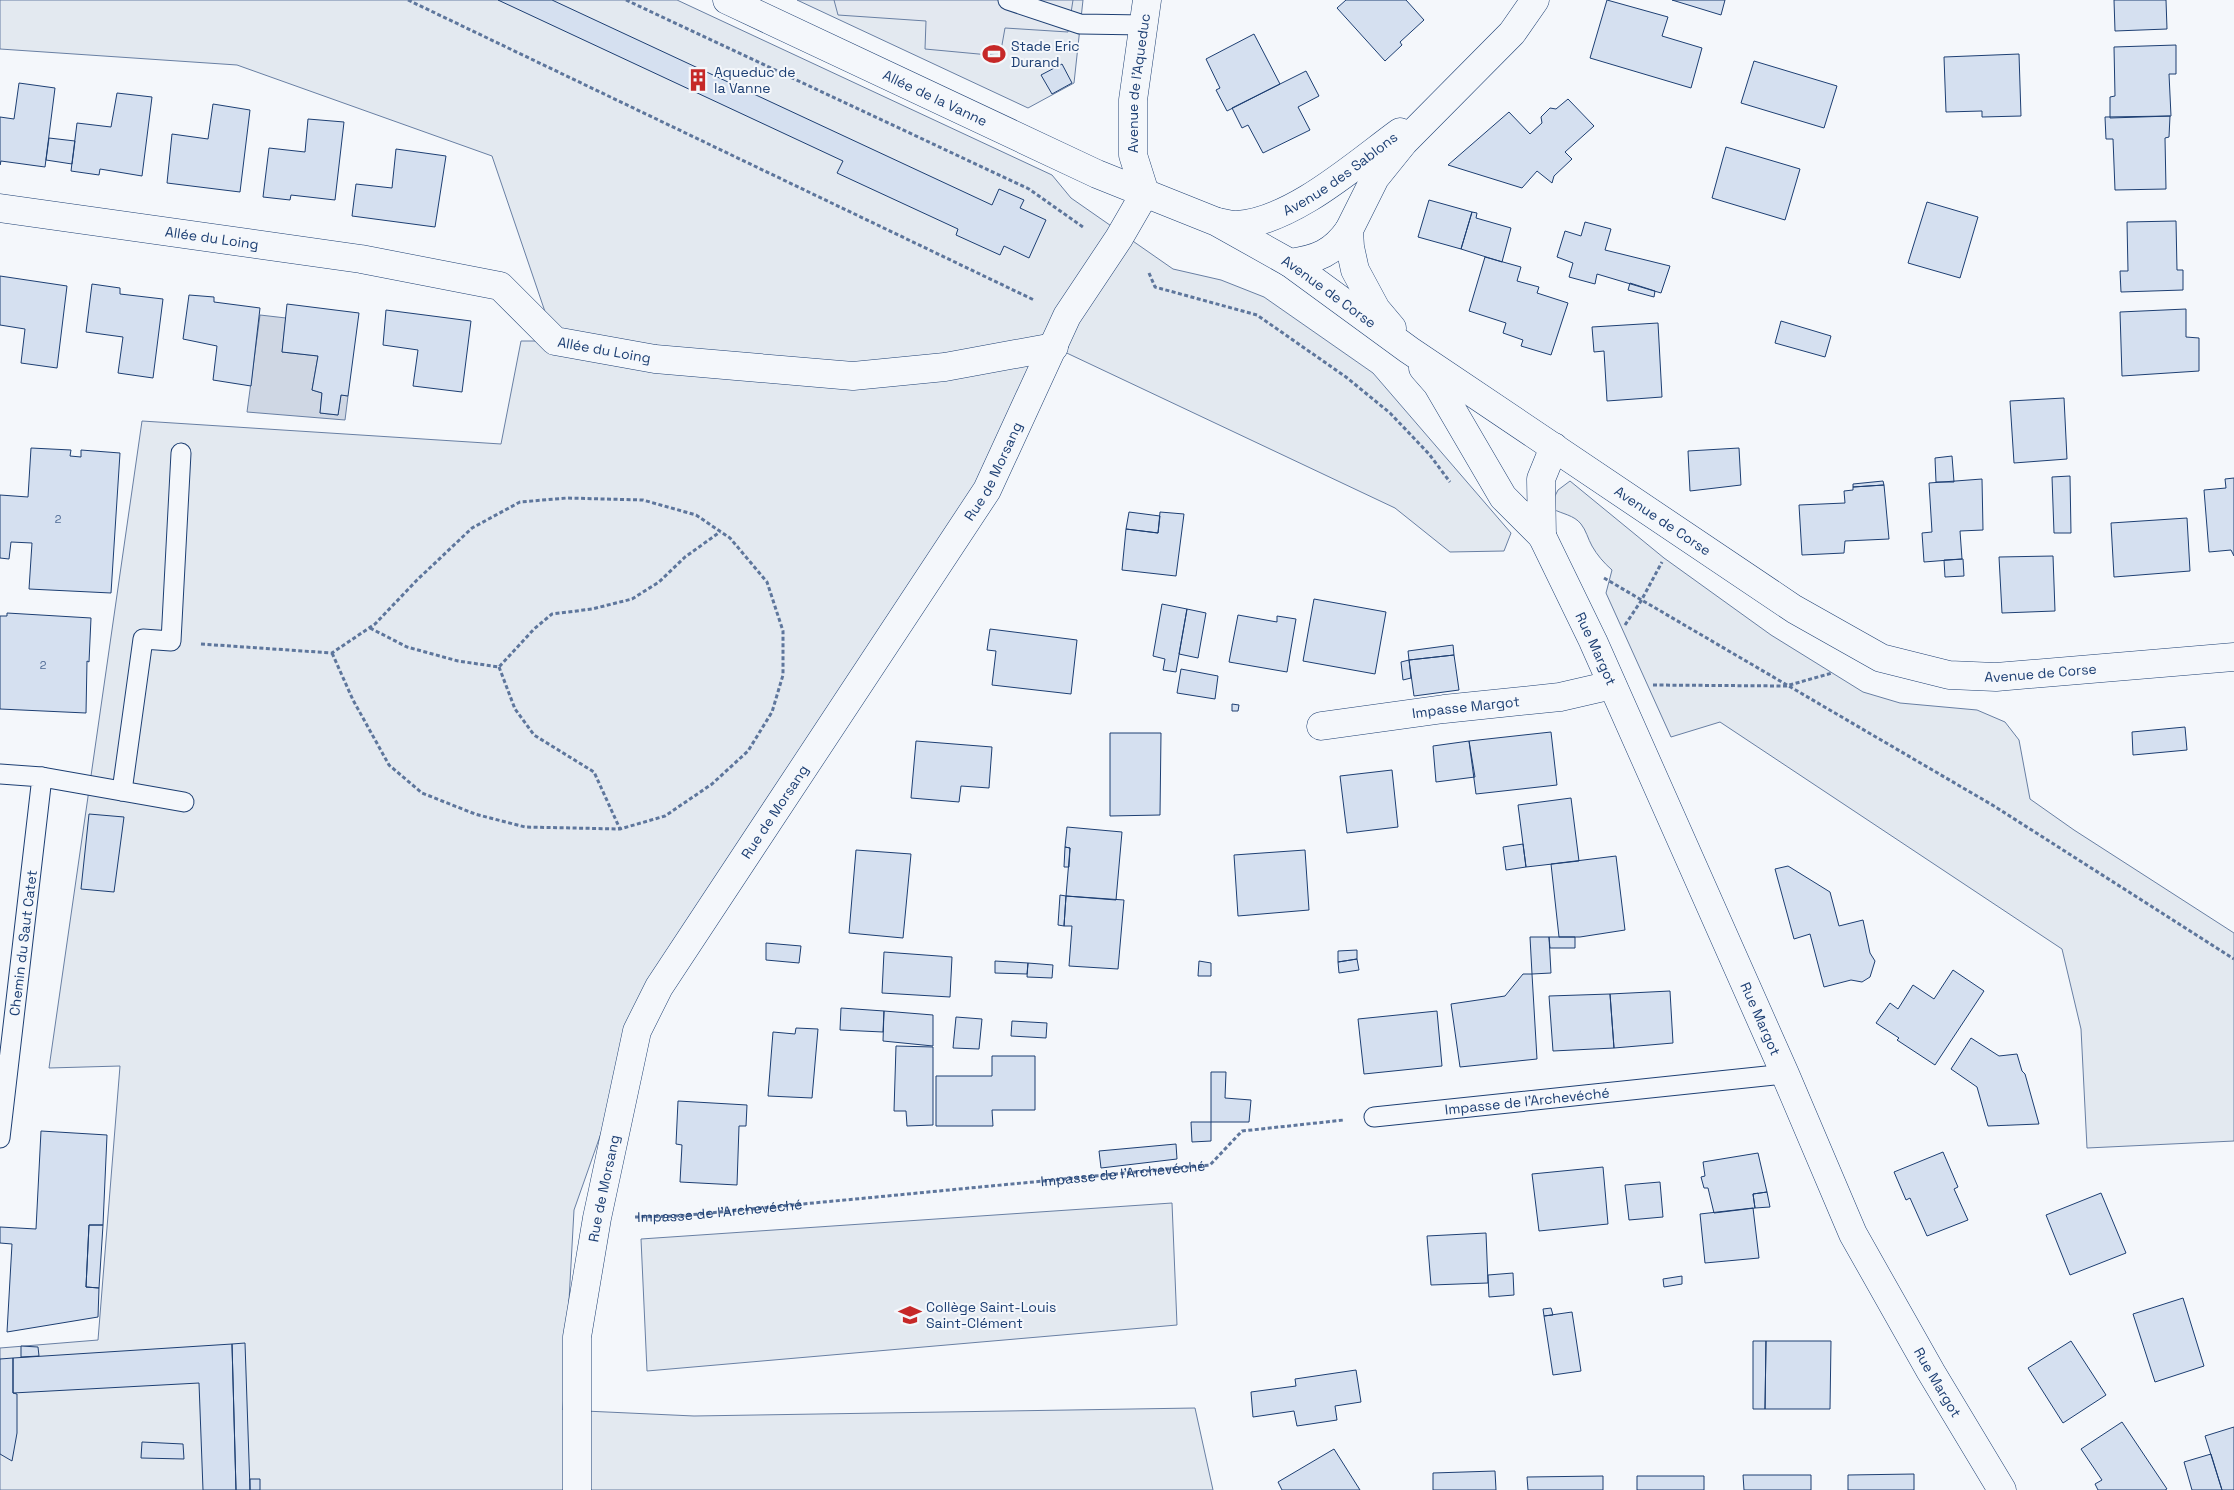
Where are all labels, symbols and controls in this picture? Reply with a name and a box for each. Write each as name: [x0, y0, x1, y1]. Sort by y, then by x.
street label: Avenue de l'Aqueduc: [1124, 12, 1154, 153]
place label: Stade Eric Durand: [1011, 37, 1080, 71]
sports icon: Stade Eric Durand: [981, 41, 1007, 67]
place label: Aqueduc de la Vanne: [714, 63, 796, 97]
street label: Allée de la Vanne: [880, 66, 990, 130]
building icon: Aqueduc de la Vanne: [685, 67, 711, 93]
street label: Avenue des Sablons: [1280, 128, 1401, 220]
street label: Allée du Loing: [164, 222, 260, 253]
street label: Avenue de Corse: [1279, 251, 1380, 332]
street label: Allée du Loing: [556, 333, 652, 367]
street label: Rue de Morsang: [960, 419, 1026, 524]
street label: Avenue de Corse: [1611, 482, 1714, 560]
house number: 2: [55, 512, 62, 526]
street label: Rue Margot: [1571, 609, 1620, 688]
house number: 2: [40, 658, 47, 672]
street label: Avenue de Corse: [1984, 660, 2097, 686]
street label: Impasse Margot: [1411, 692, 1520, 722]
street label: Rue de Morsang: [737, 761, 812, 862]
street label: Chemin du Saut Catet: [5, 869, 41, 1017]
street label: Rue Margot: [1736, 979, 1785, 1058]
street label: Impasse de l'Archevéché: [1444, 1083, 1610, 1119]
street label: Rue de Morsang: [584, 1133, 624, 1243]
street label: Impasse de l'Archevéché: [1040, 1156, 1206, 1190]
street label: Impasse de l'Archevéché: [637, 1195, 803, 1226]
place label: Collège Saint-Louis Saint-Clément: [926, 1298, 1056, 1332]
school or university icon: Collège Saint-Louis Saint-Clément: [897, 1302, 923, 1328]
street label: Rue Margot: [1910, 1344, 1965, 1421]

